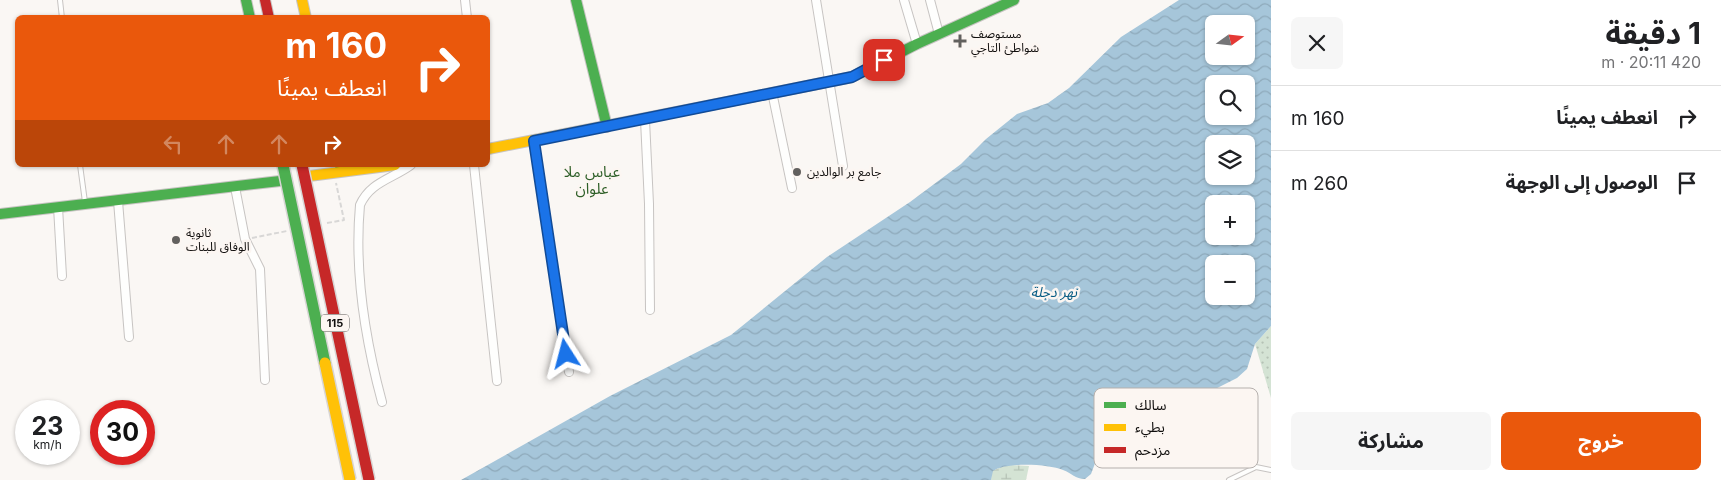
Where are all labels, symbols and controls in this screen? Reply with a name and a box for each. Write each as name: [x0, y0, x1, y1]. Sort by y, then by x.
north arrow: [1205, 15, 1255, 65]
map controls: [1205, 15, 1255, 305]
text: 1 دقيقة: [1605, 15, 1701, 51]
button: close: [1291, 17, 1343, 69]
text: 160 m: [285, 24, 387, 66]
place label: مستوصف شواطئ التاجي: [971, 26, 1039, 58]
marker: مستوصف شواطئ التاجي: [953, 34, 967, 48]
icon: right: [405, 35, 470, 100]
pin: [863, 39, 905, 81]
icon: arrive: [870, 46, 898, 74]
text: 420 m · 20:11: [1601, 52, 1701, 72]
text: انعطف يمينًا: [277, 75, 387, 101]
button: search: [1205, 75, 1255, 125]
icon: right: [1673, 104, 1701, 132]
text: انعطف يمينًا: [1556, 106, 1658, 129]
text: 160 m: [1291, 107, 1345, 130]
icon: left: [159, 130, 187, 158]
icon: ahead: [212, 130, 240, 158]
icon: ahead: [265, 130, 293, 158]
icon: right: [318, 130, 346, 158]
button: layers: [1205, 135, 1255, 185]
district label: عباس ملا علوان: [564, 162, 621, 198]
place label: جامع بر الوالدين: [807, 164, 881, 181]
marker: جامع بر الوالدين: [791, 166, 803, 178]
icon: arrive: [1673, 169, 1701, 197]
text: الوصول إلى الوجهة: [1506, 171, 1658, 194]
text: 260 m: [1291, 172, 1348, 195]
button: +: [1205, 195, 1255, 245]
place label: ثانوية الوفاق للبنات: [186, 225, 250, 254]
marker: ثانوية الوفاق للبنات: [170, 234, 182, 246]
button: −: [1205, 255, 1255, 305]
water label: نهر دجلة: [1031, 283, 1078, 301]
road number: 115: [321, 314, 349, 332]
position arrow: [539, 327, 591, 379]
legend: [1094, 388, 1258, 468]
text: سالك: [1135, 396, 1167, 413]
speed limit sign: 30: [90, 400, 155, 465]
text: 23: [32, 411, 63, 441]
button: مشاركة: [1291, 412, 1491, 470]
button: خروج: [1501, 412, 1701, 470]
text: بطيء: [1135, 418, 1165, 438]
text: km/h: [33, 437, 62, 452]
text: مزدحم: [1135, 441, 1170, 461]

